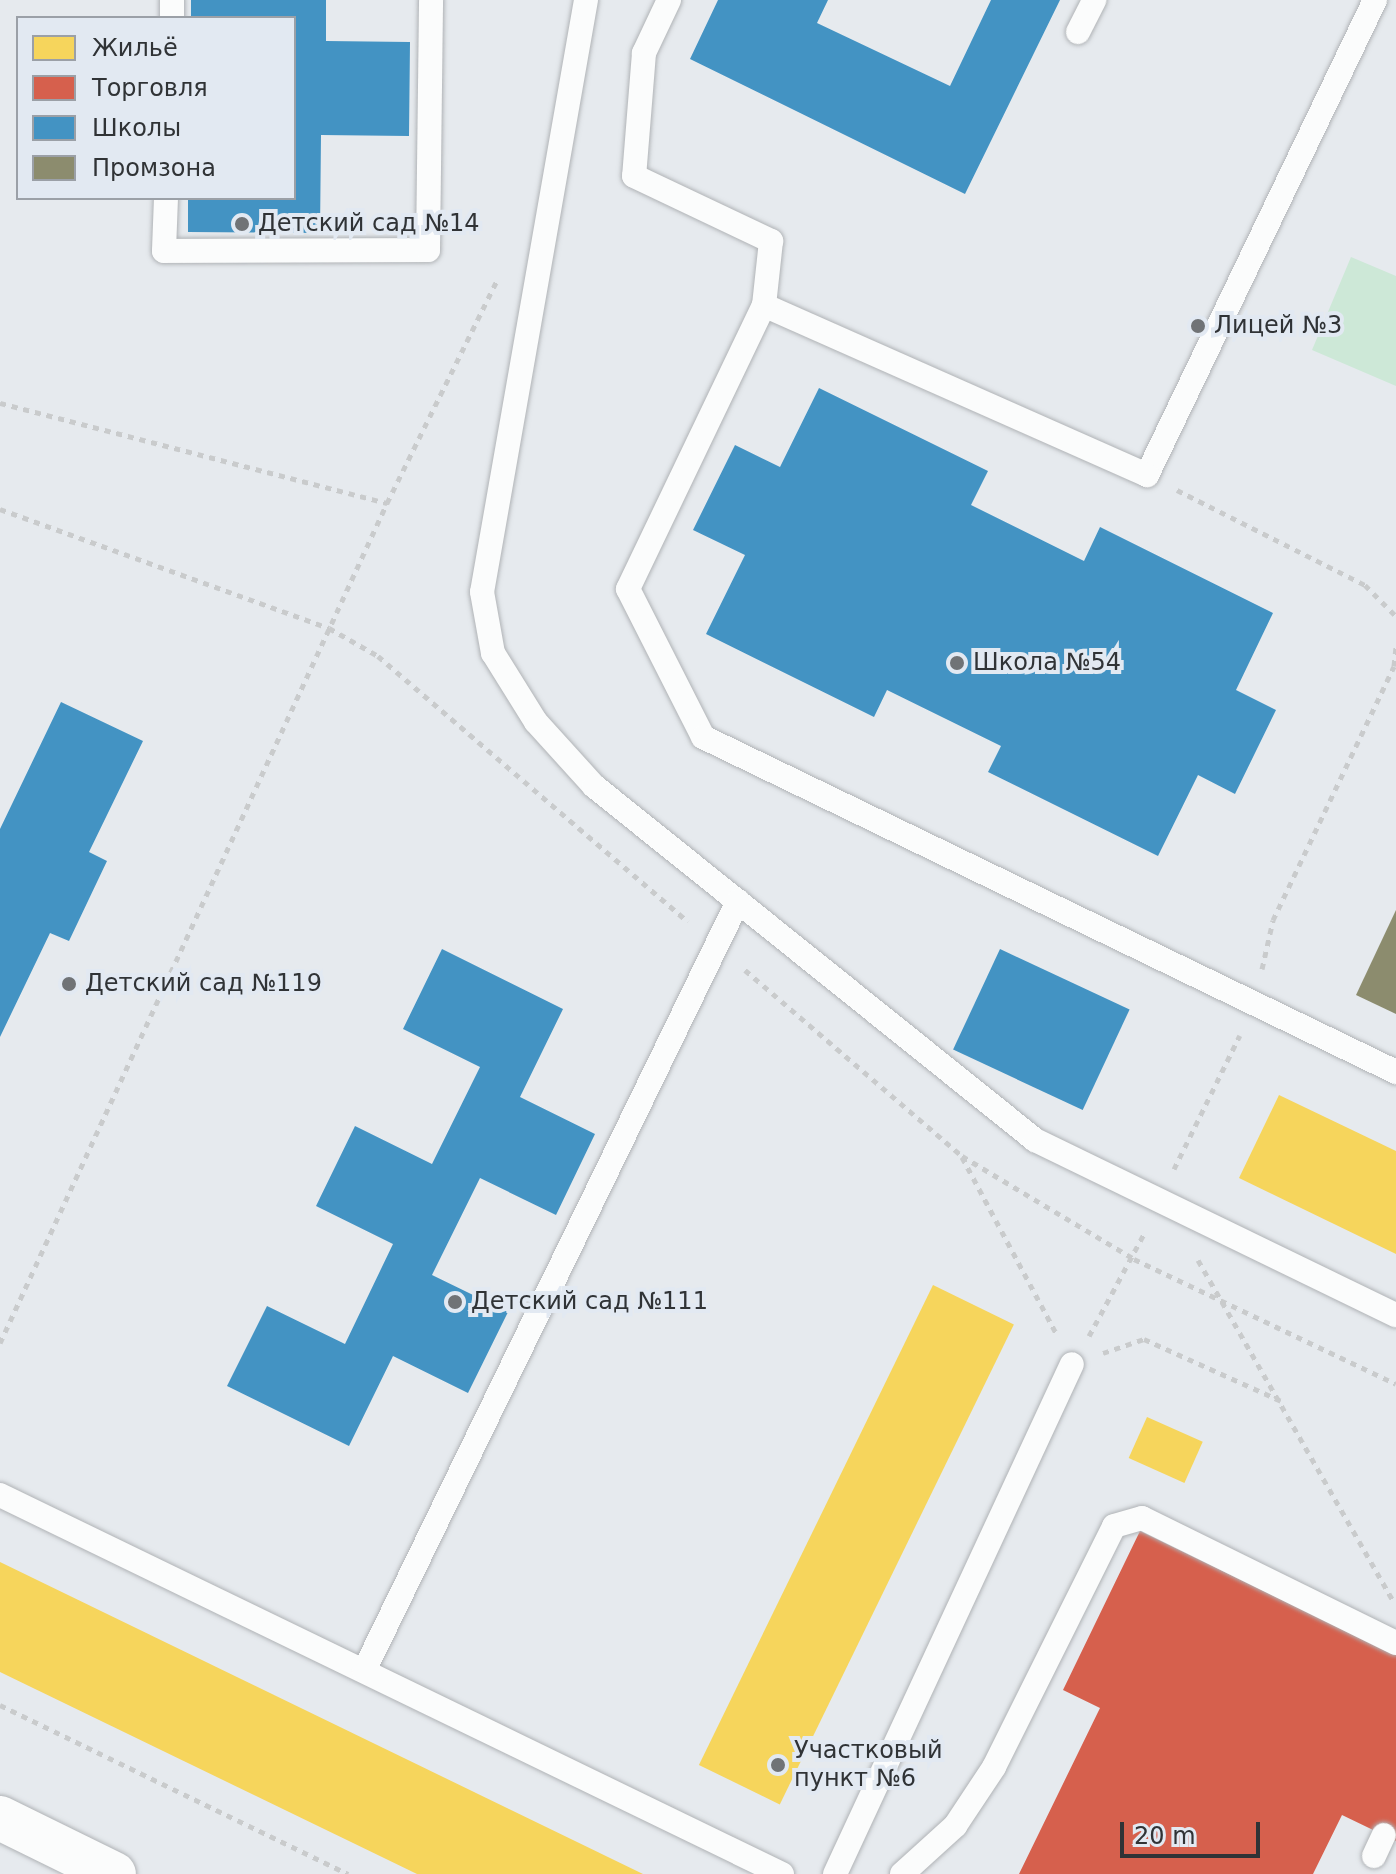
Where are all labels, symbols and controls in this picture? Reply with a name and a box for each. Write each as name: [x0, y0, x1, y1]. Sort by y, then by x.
legend: [16, 16, 296, 200]
text: Жильё: [92, 34, 178, 62]
text: Торговля: [92, 74, 208, 102]
text: Школы: [92, 114, 181, 142]
text: Промзона: [92, 154, 216, 182]
place label: Детский сад №14: [258, 210, 480, 238]
marker: Детский сад №14: [233, 215, 251, 233]
place label: Лицей №3: [1214, 312, 1342, 340]
marker: Лицей №3: [1189, 317, 1207, 335]
place label: Школа №54: [973, 649, 1121, 677]
marker: Школа №54: [948, 654, 966, 672]
place label: Детский сад №119: [85, 970, 322, 998]
marker: Детский сад №119: [60, 975, 78, 993]
place label: Детский сад №111: [471, 1288, 708, 1316]
marker: Детский сад №111: [446, 1293, 464, 1311]
place label: Участковый пункт №6: [794, 1737, 943, 1793]
marker: Участковый пункт №6: [769, 1756, 787, 1774]
scale bar: [1124, 1806, 1264, 1856]
text: 20 m: [1134, 1822, 1196, 1850]

